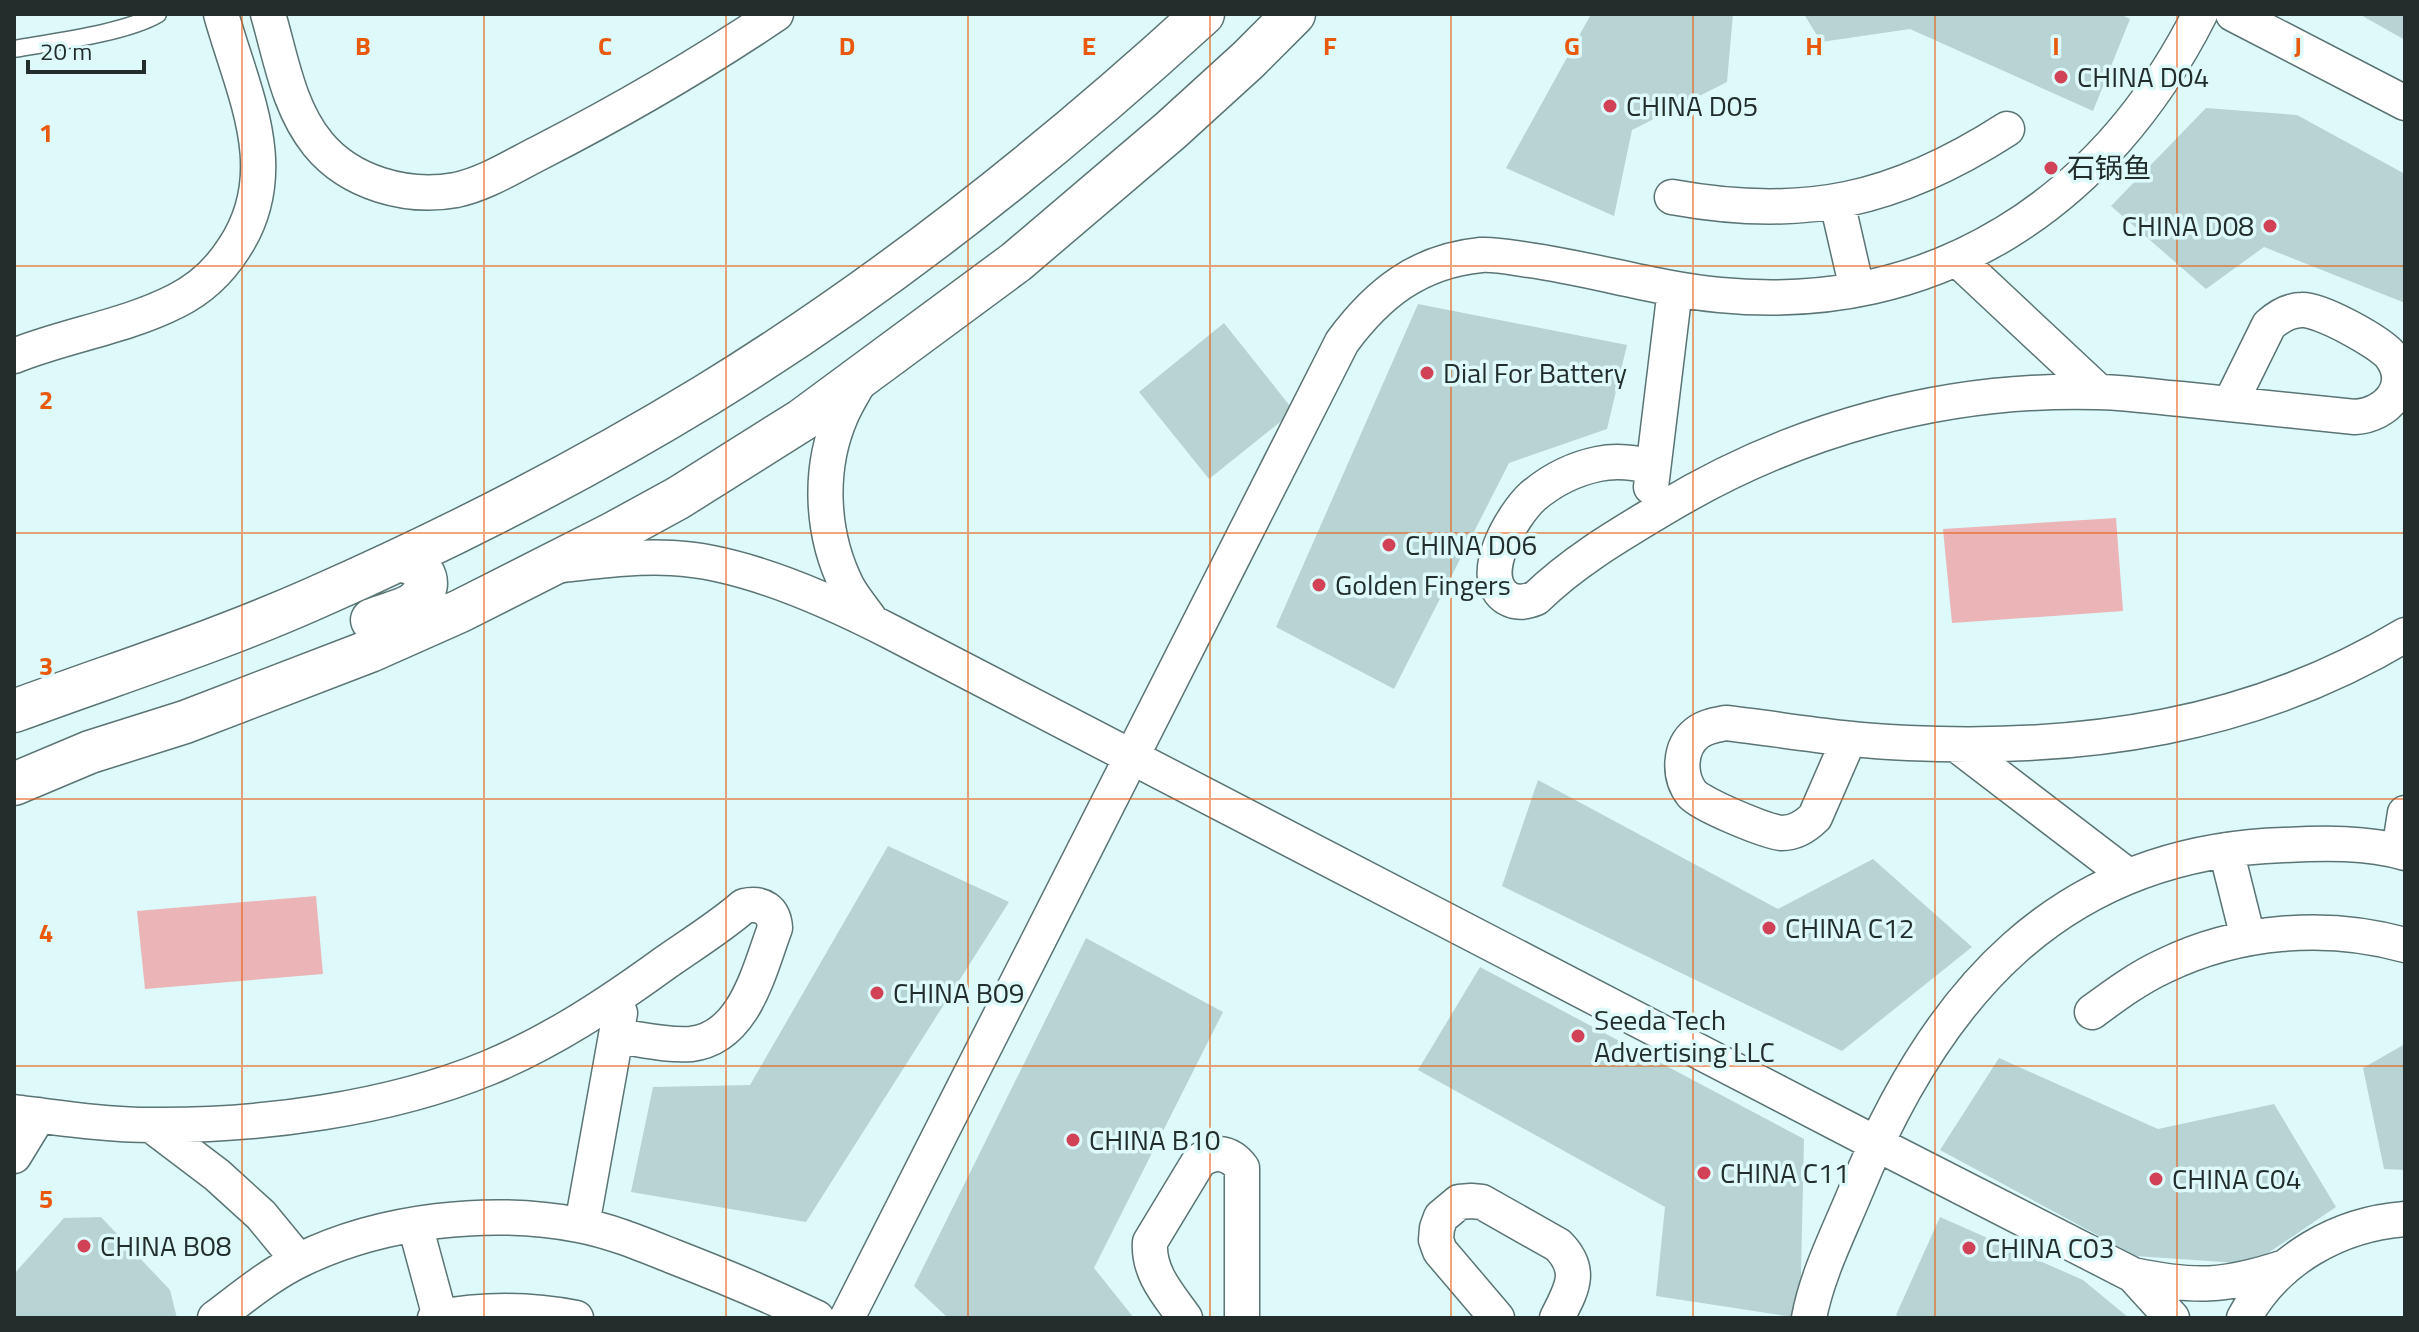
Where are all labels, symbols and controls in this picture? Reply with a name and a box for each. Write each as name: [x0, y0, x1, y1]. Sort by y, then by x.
scale bar: [28, 24, 144, 74]
text: B: [355, 26, 371, 65]
text: C: [598, 26, 612, 65]
text: D: [839, 26, 855, 65]
text: E: [1082, 26, 1096, 65]
text: F: [1323, 26, 1337, 65]
text: G: [1564, 26, 1580, 65]
text: H: [1805, 26, 1823, 65]
text: I: [2052, 26, 2060, 65]
text: J: [2294, 26, 2302, 65]
text: 20 m: [40, 33, 92, 69]
place label: CHINA D04: [2077, 55, 2209, 98]
marker: CHINA D04: [2052, 68, 2070, 86]
place label: CHINA D05: [1626, 84, 1758, 127]
marker: CHINA D05: [1601, 97, 1619, 115]
text: 1: [39, 113, 53, 152]
place label: 石锅鱼: [2067, 146, 2151, 189]
marker: 石锅鱼: [2042, 159, 2060, 177]
place label: CHINA D08: [2122, 204, 2254, 247]
marker: CHINA D08: [2261, 217, 2279, 235]
place label: Dial For Battery: [1443, 351, 1627, 394]
marker: Dial For Battery: [1418, 364, 1436, 382]
text: 2: [39, 380, 53, 419]
place label: CHINA D06: [1405, 523, 1537, 566]
marker: CHINA D06: [1380, 536, 1398, 554]
place label: Golden Fingers: [1335, 563, 1511, 606]
marker: Golden Fingers: [1310, 576, 1328, 594]
text: 3: [39, 646, 53, 685]
place label: CHINA C12: [1785, 906, 1914, 949]
text: 4: [39, 913, 53, 952]
marker: CHINA C12: [1760, 919, 1778, 937]
place label: CHINA B09: [893, 971, 1024, 1014]
marker: CHINA B09: [868, 984, 886, 1002]
place label: Seeda Tech Advertising LLC: [1594, 998, 1775, 1073]
marker: Seeda Tech Advertising LLC: [1569, 1027, 1587, 1045]
place label: CHINA B10: [1089, 1118, 1220, 1161]
marker: CHINA B10: [1064, 1131, 1082, 1149]
place label: CHINA C11: [1720, 1151, 1849, 1194]
place label: CHINA C04: [2172, 1157, 2301, 1200]
marker: CHINA C11: [1695, 1164, 1713, 1182]
marker: CHINA C04: [2147, 1170, 2165, 1188]
text: 5: [39, 1179, 53, 1218]
place label: CHINA B08: [100, 1224, 231, 1267]
place label: CHINA C03: [1985, 1226, 2114, 1269]
marker: CHINA B08: [75, 1237, 93, 1255]
marker: CHINA C03: [1960, 1239, 1978, 1257]

